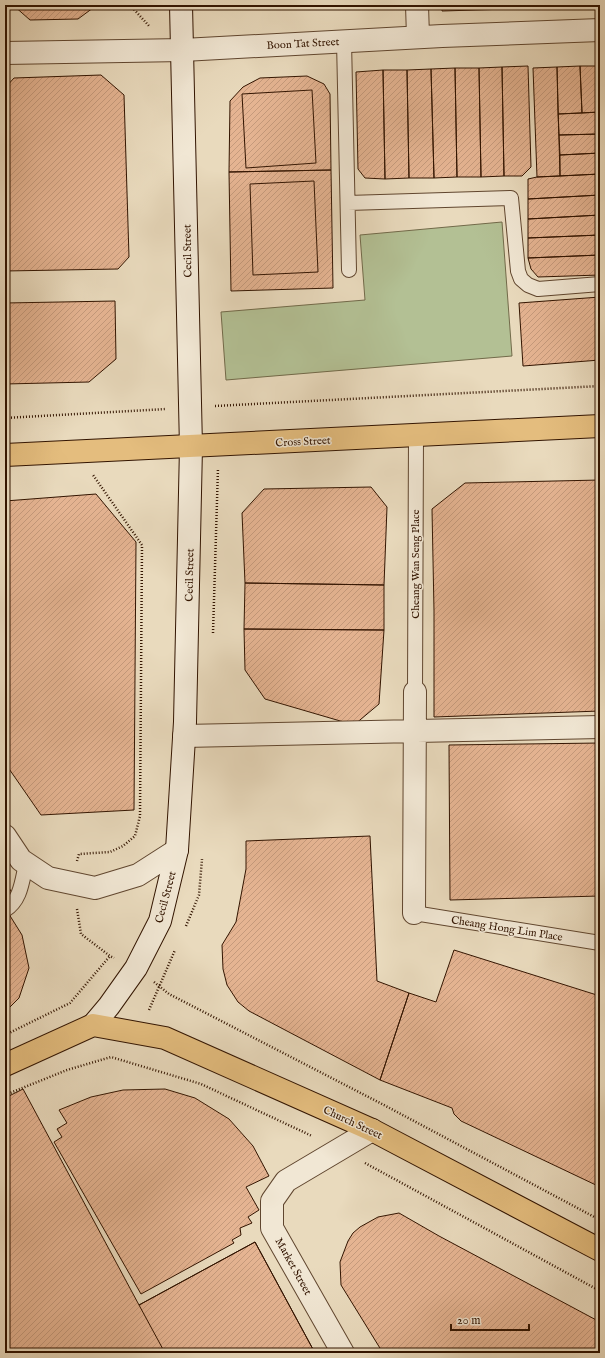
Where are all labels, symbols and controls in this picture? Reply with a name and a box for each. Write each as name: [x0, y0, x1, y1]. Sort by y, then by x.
street label: Boon Tat Street: [266, 35, 340, 53]
street label: Cecil Street: [181, 224, 195, 278]
street label: Cross Street: [275, 434, 331, 450]
street label: Cheang Wan Seng Place: [409, 509, 423, 619]
street label: Cecil Street: [183, 548, 197, 602]
street label: Cecil Street: [152, 869, 180, 925]
street label: Cheang Hong Lim Place: [450, 913, 564, 945]
street label: Church Street: [321, 1103, 385, 1143]
street label: Market Street: [272, 1235, 315, 1298]
scale bar: [451, 1306, 529, 1332]
text: 20 m: [457, 1313, 480, 1328]

